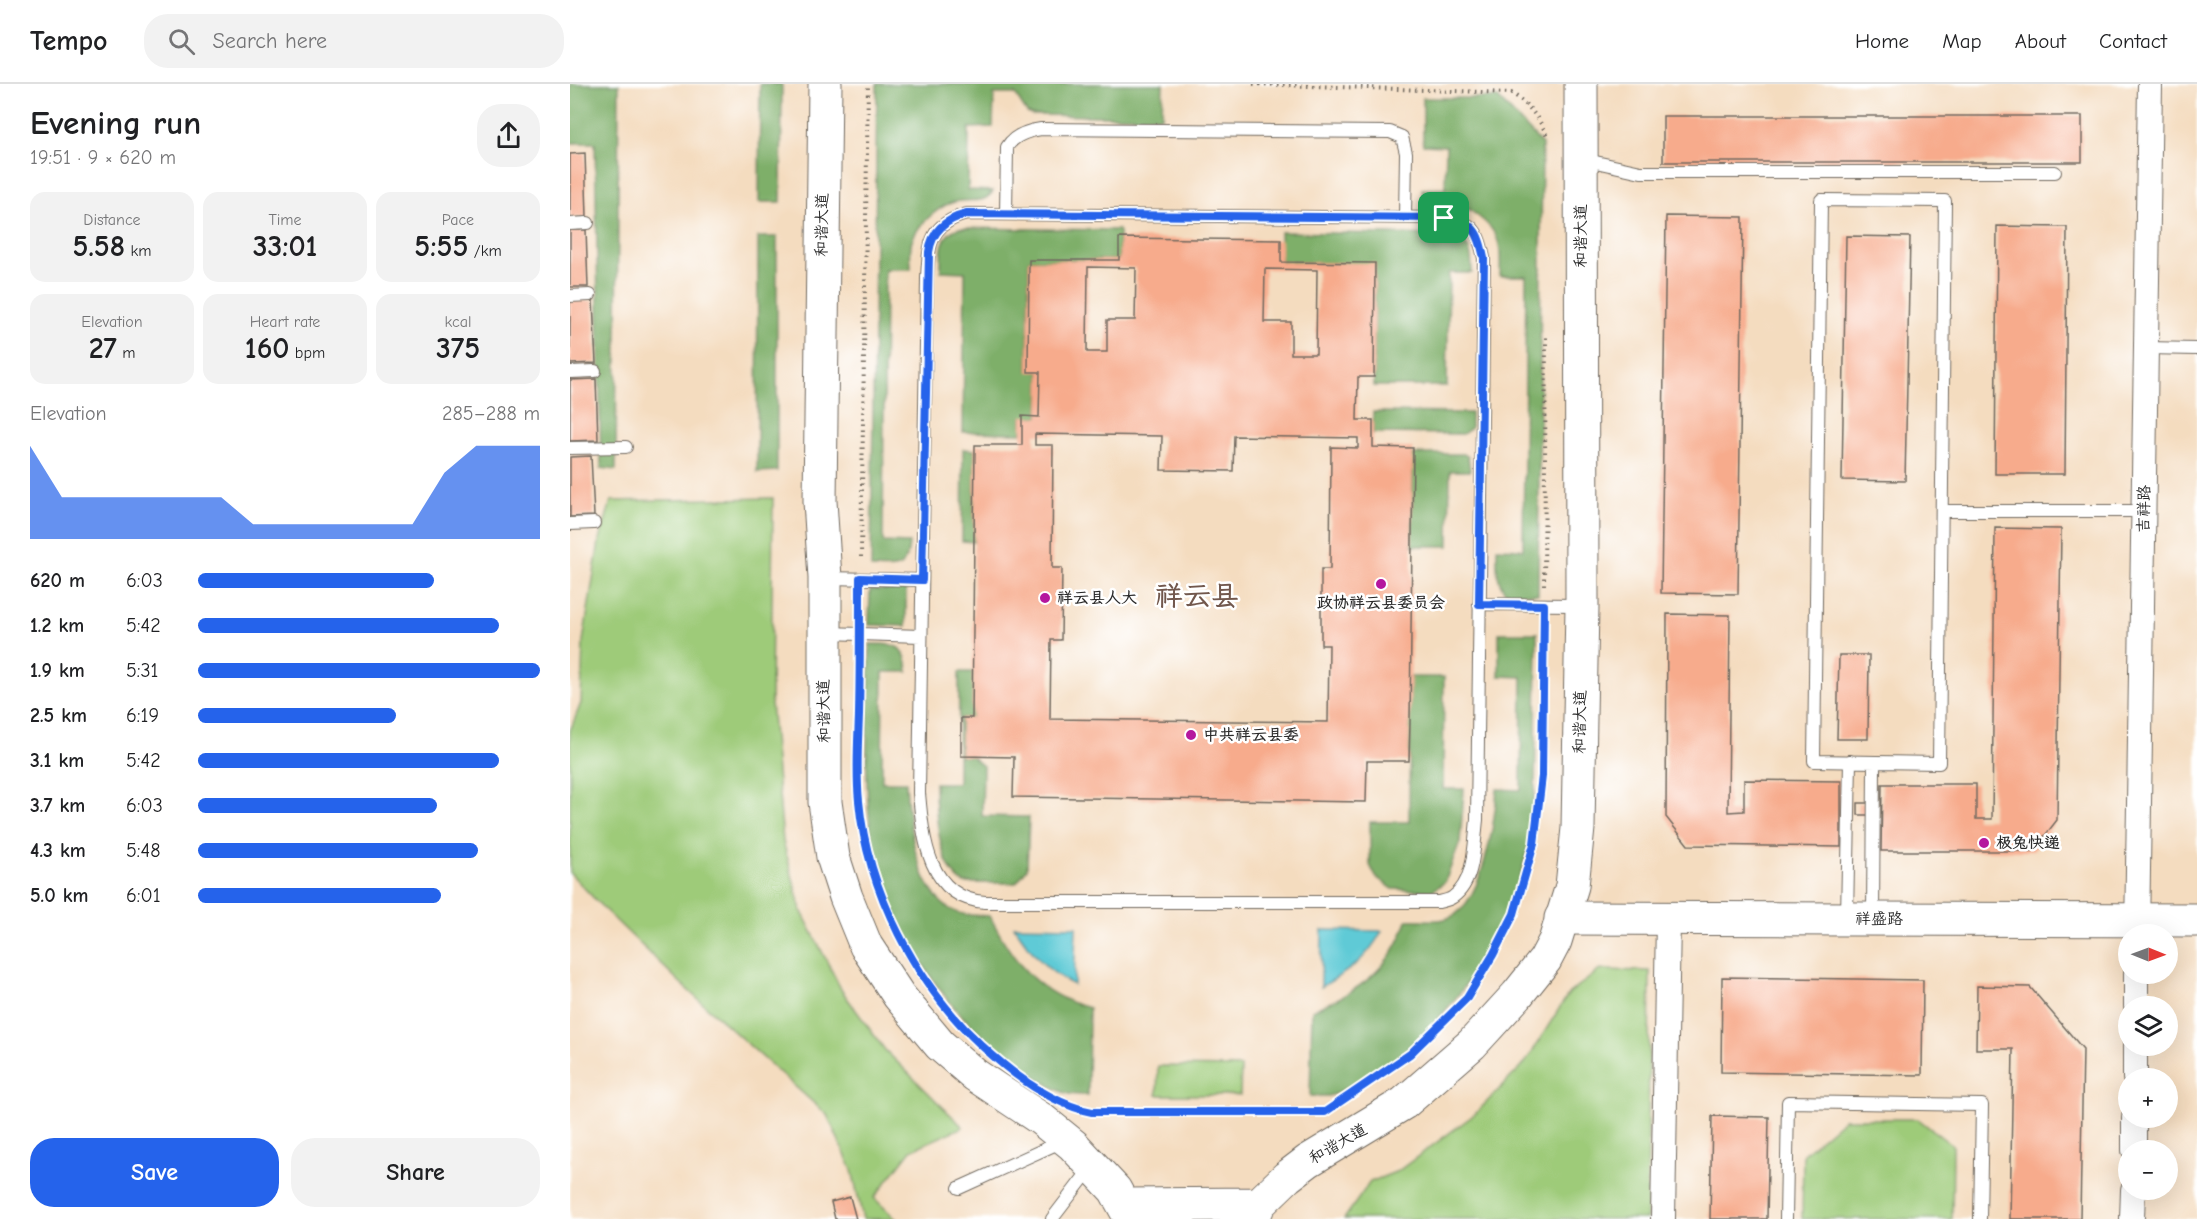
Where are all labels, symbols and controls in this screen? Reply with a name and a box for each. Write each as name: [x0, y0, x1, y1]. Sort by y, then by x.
search box: [144, 14, 564, 68]
text: Tempo: [30, 25, 108, 57]
icon: search: [165, 25, 198, 58]
text: Search here: [213, 28, 327, 54]
text: Home: [1855, 29, 1909, 53]
text: Map: [1942, 29, 1982, 53]
text: About: [2015, 29, 2066, 53]
text: Contact: [2099, 29, 2167, 53]
text: Evening run: [30, 104, 201, 142]
button: share: [477, 104, 540, 167]
text: 19:51 · 9 × 620 m: [30, 146, 176, 169]
pin: [1418, 192, 1469, 243]
street label: 和谐大道: [812, 193, 832, 257]
icon: arrive: [1427, 201, 1460, 234]
street label: 和谐大道: [1572, 204, 1590, 268]
text: Distance: [83, 211, 141, 229]
text: Time: [268, 211, 302, 229]
text: Pace: [442, 211, 474, 229]
text: 5.58: [73, 229, 125, 264]
text: 33:01: [253, 229, 317, 264]
text: 5:55: [414, 229, 468, 264]
text: km: [125, 242, 151, 260]
text: /km: [468, 242, 502, 260]
text: Elevation: [81, 313, 143, 331]
text: Heart rate: [250, 313, 320, 331]
text: kcal: [445, 313, 471, 331]
text: 27: [89, 331, 117, 366]
text: 160: [245, 331, 290, 366]
text: 375: [436, 331, 480, 366]
text: m: [117, 344, 135, 362]
text: bpm: [290, 344, 325, 362]
text: Elevation: [30, 402, 107, 425]
text: 285–288 m: [442, 402, 540, 425]
street label: 吉祥路: [2135, 485, 2153, 533]
text: 620 m: [30, 569, 85, 592]
text: 6:03: [126, 569, 163, 592]
marker: 政协祥云县委员会: [1374, 577, 1388, 591]
district label: 祥云县: [1155, 580, 1239, 612]
place label: 祥云县人大: [1057, 589, 1137, 607]
marker: 祥云县人大: [1038, 591, 1052, 605]
place label: 政协祥云县委员会: [1317, 594, 1445, 612]
text: 1.2 km: [30, 614, 84, 637]
text: 5:42: [126, 614, 161, 637]
text: 1.9 km: [30, 659, 85, 682]
text: 5:31: [126, 659, 159, 682]
street label: 和谐大道: [814, 679, 834, 743]
street label: 和谐大道: [1570, 690, 1590, 754]
text: 2.5 km: [30, 704, 87, 727]
text: 6:19: [126, 704, 159, 727]
place label: 中共祥云县委: [1203, 726, 1299, 744]
marker: 中共祥云县委: [1184, 728, 1198, 742]
text: 3.1 km: [30, 749, 84, 772]
text: 5:42: [126, 749, 161, 772]
text: 3.7 km: [30, 794, 85, 817]
text: 6:03: [126, 794, 163, 817]
place label: 极兔快递: [1996, 834, 2060, 852]
marker: 极兔快递: [1977, 836, 1991, 850]
text: 4.3 km: [30, 839, 86, 862]
text: 5:48: [126, 839, 160, 862]
text: 5.0 km: [30, 884, 88, 907]
text: 6:01: [126, 884, 161, 907]
street label: 祥盛路: [1855, 910, 1903, 928]
north arrow: [2118, 924, 2178, 984]
map controls: [2118, 924, 2178, 1200]
button: layers: [2118, 996, 2178, 1056]
button: +: [2118, 1068, 2178, 1128]
street label: 和谐大道: [1306, 1120, 1370, 1168]
button: Save: [30, 1138, 279, 1207]
button: Share: [291, 1138, 540, 1207]
button: −: [2118, 1140, 2178, 1200]

